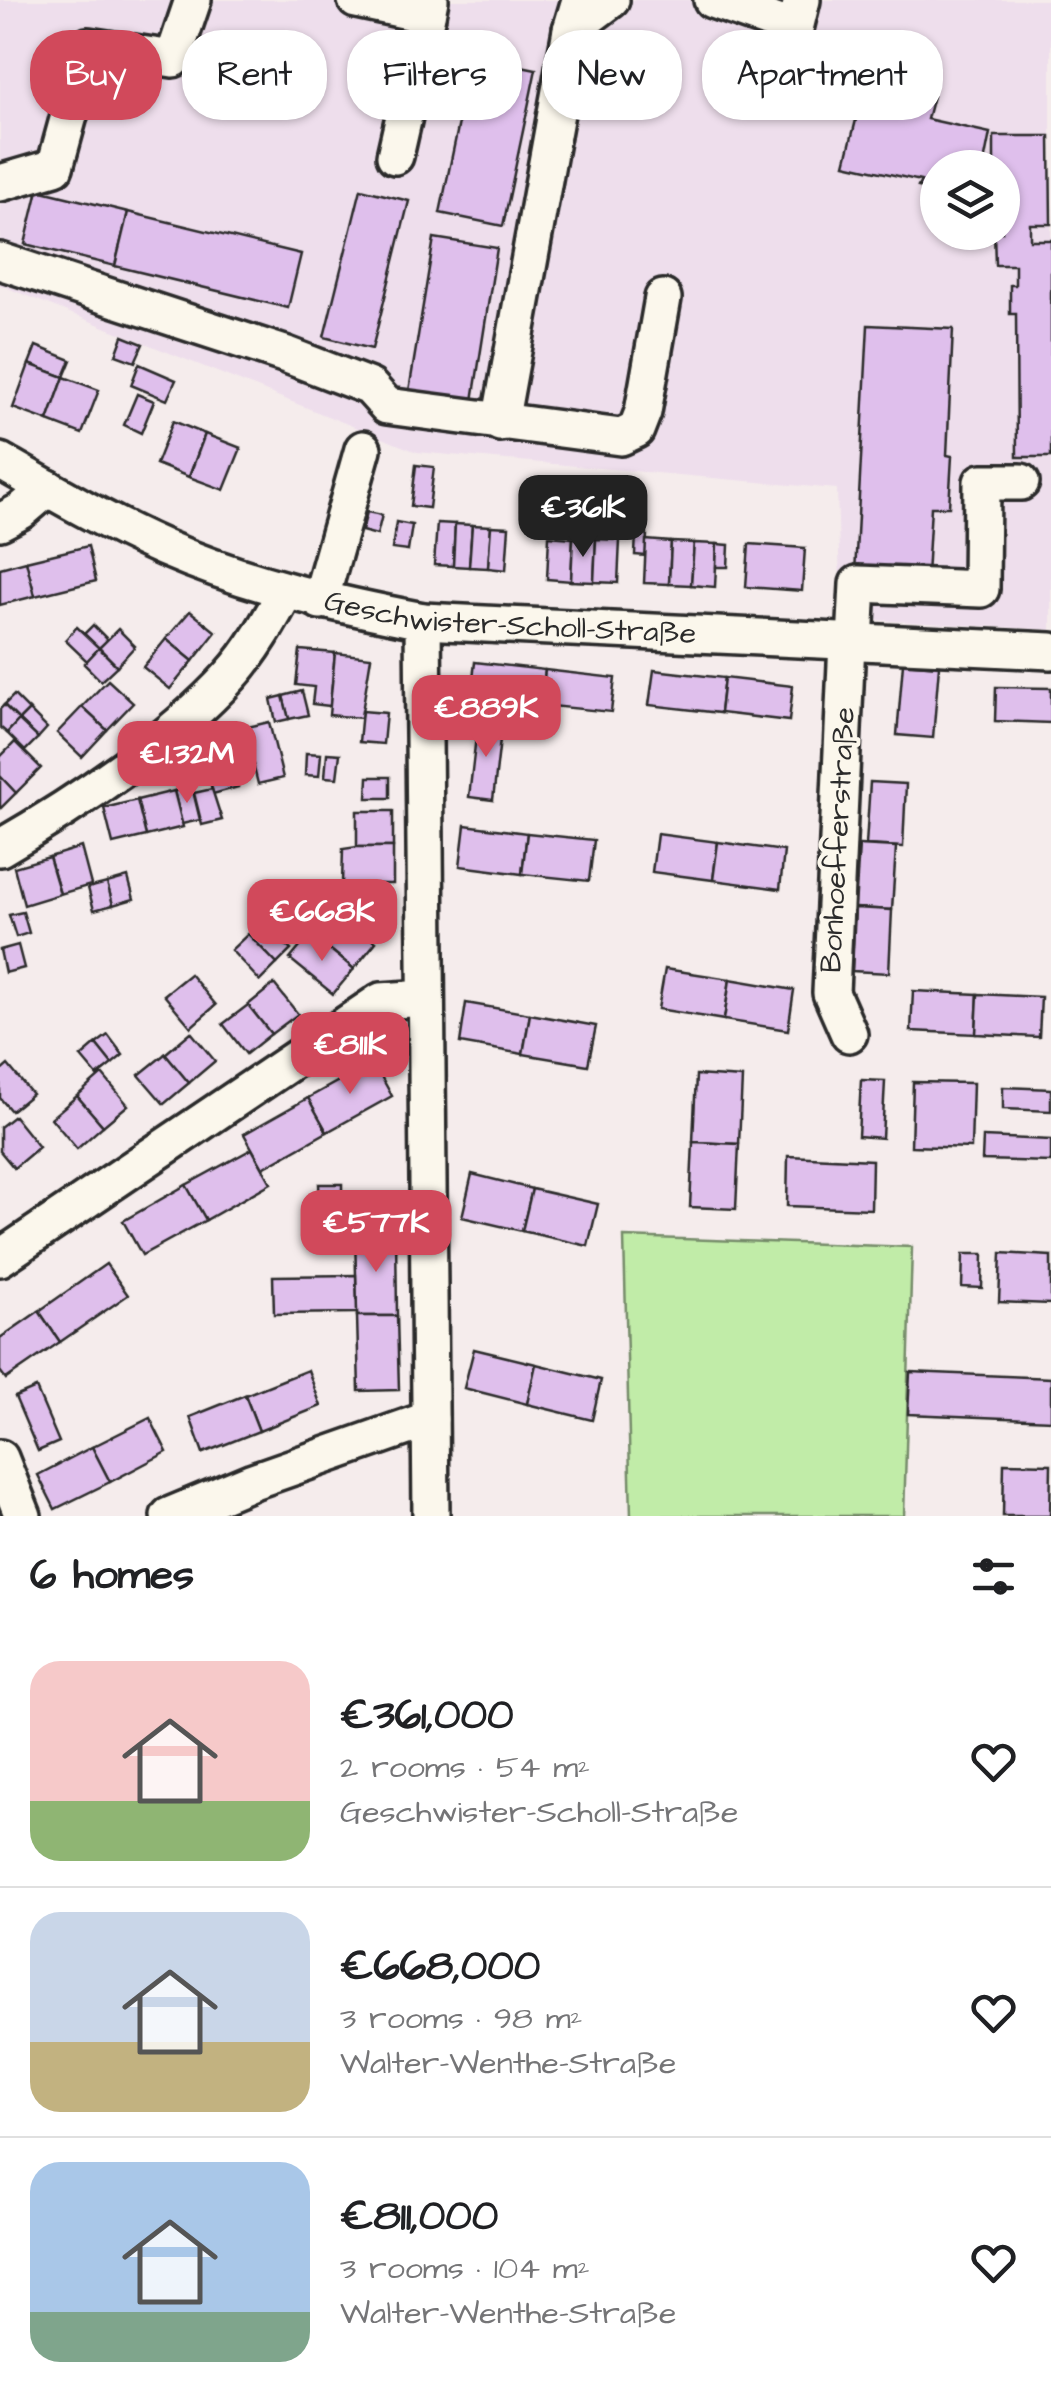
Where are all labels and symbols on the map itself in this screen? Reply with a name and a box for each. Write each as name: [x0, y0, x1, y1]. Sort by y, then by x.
pin: €361K: [513, 475, 653, 560]
street label: Geschwister-Scholl-Straße: [320, 580, 697, 655]
pin: €889K: [416, 675, 556, 760]
street label: Bonhoefferstraße: [810, 706, 866, 974]
pin: €1.32M: [106, 721, 268, 806]
pin: €668K: [252, 879, 392, 964]
pin: €811K: [280, 1012, 420, 1097]
pin: €577K: [306, 1190, 446, 1275]

